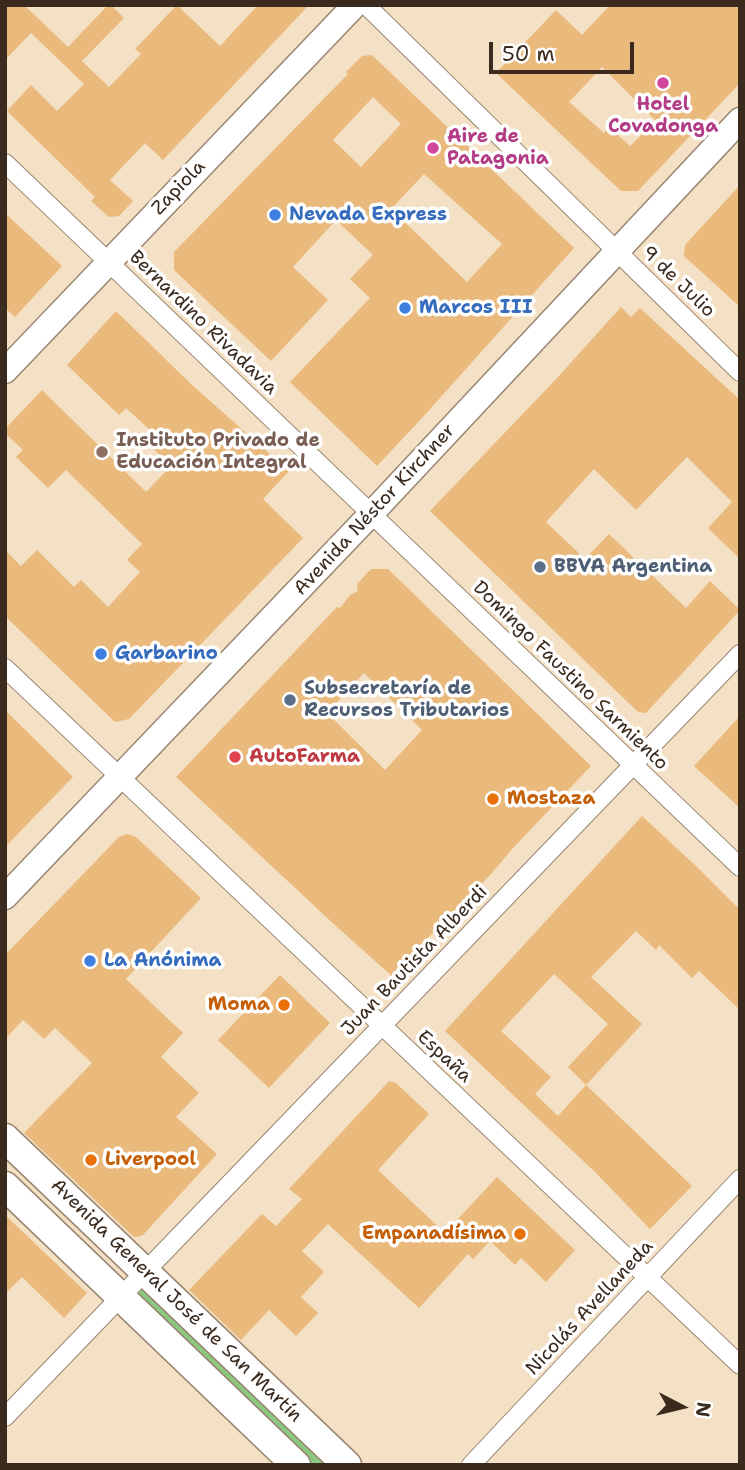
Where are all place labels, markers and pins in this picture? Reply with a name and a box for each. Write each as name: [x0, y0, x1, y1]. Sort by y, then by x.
marker: Hotel Covadonga: [655, 75, 671, 91]
place label: Hotel Covadonga: [608, 94, 718, 138]
place label: Aire de Patagonia: [447, 126, 549, 170]
marker: Aire de Patagonia: [425, 140, 441, 156]
place label: Nevada Express: [289, 204, 447, 226]
marker: Nevada Express: [267, 207, 283, 223]
place label: Marcos III: [419, 297, 533, 319]
marker: Marcos III: [397, 300, 413, 316]
place label: Instituto Privado de Educación Integral: [116, 430, 320, 474]
marker: Instituto Privado de Educación Integral: [94, 444, 110, 460]
place label: BBVA Argentina: [554, 556, 712, 578]
marker: BBVA Argentina: [532, 559, 548, 575]
place label: Garbarino: [115, 643, 218, 665]
marker: Garbarino: [93, 646, 109, 662]
place label: Subsecretaría de Recursos Tributarios: [304, 678, 509, 722]
marker: Subsecretaría de Recursos Tributarios: [282, 692, 298, 708]
place label: AutoFarma: [249, 746, 360, 768]
marker: AutoFarma: [227, 749, 243, 765]
place label: Mostaza: [507, 788, 595, 810]
marker: Mostaza: [485, 791, 501, 807]
place label: La Anónima: [104, 950, 222, 972]
marker: La Anónima: [82, 953, 98, 969]
place label: Moma: [208, 994, 270, 1016]
marker: Moma: [276, 997, 292, 1013]
place label: Liverpool: [105, 1149, 196, 1171]
marker: Liverpool: [83, 1152, 99, 1168]
place label: Empanadísima: [362, 1223, 506, 1245]
marker: Empanadísima: [512, 1226, 528, 1242]

